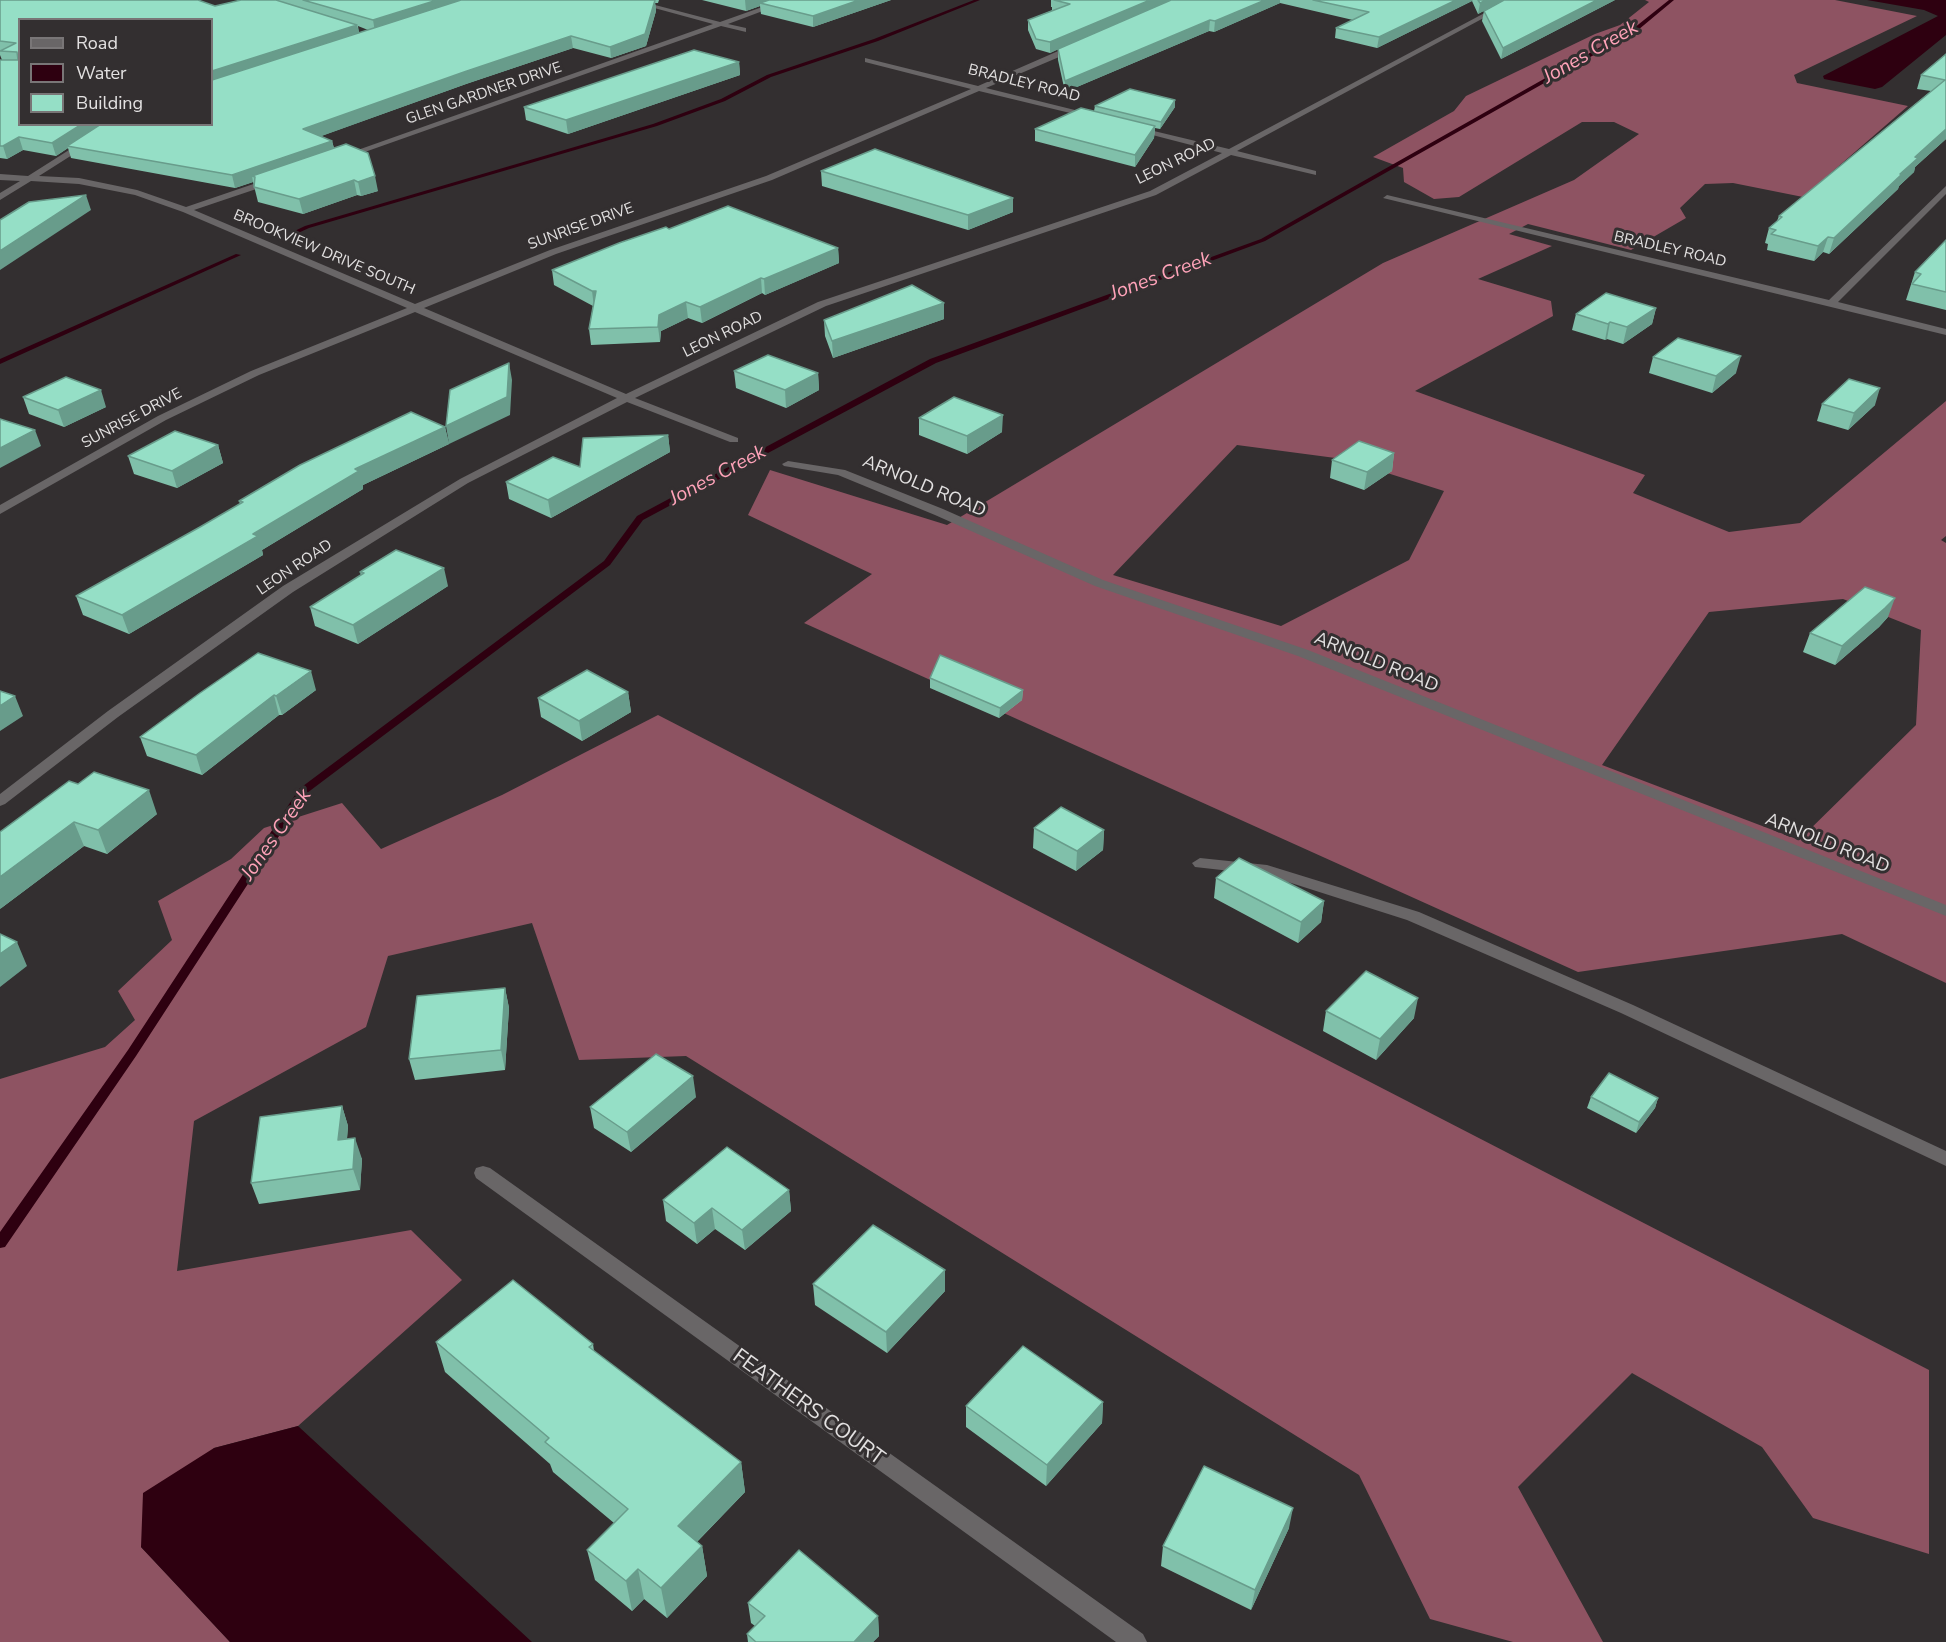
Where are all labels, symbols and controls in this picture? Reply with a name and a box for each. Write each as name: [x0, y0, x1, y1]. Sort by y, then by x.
water label: Jones Creek: [1539, 16, 1643, 90]
legend: [18, 18, 213, 126]
text: Road: [76, 31, 118, 55]
street label: GLEN GARDNER DRIVE: [404, 59, 564, 129]
text: Water: [76, 61, 127, 85]
street label: BRADLEY ROAD: [966, 61, 1082, 107]
text: Building: [76, 91, 143, 115]
street label: LEON ROAD: [1133, 135, 1219, 189]
street label: SUNRISE DRIVE: [526, 200, 636, 254]
street label: BROOKVIEW DRIVE SOUTH: [231, 207, 417, 299]
street label: BRADLEY ROAD: [1612, 228, 1728, 272]
water label: Jones Creek: [1107, 248, 1215, 306]
street label: LEON ROAD: [680, 308, 766, 362]
street label: SUNRISE DRIVE: [79, 385, 185, 453]
water label: Jones Creek: [666, 440, 770, 512]
street label: ARNOLD ROAD: [859, 451, 989, 523]
street label: LEON ROAD: [254, 536, 336, 600]
street label: ARNOLD ROAD: [1311, 628, 1441, 698]
water label: Jones Creek: [237, 785, 317, 885]
street label: ARNOLD ROAD: [1762, 809, 1892, 879]
street label: FEATHERS COURT: [727, 1344, 889, 1472]

